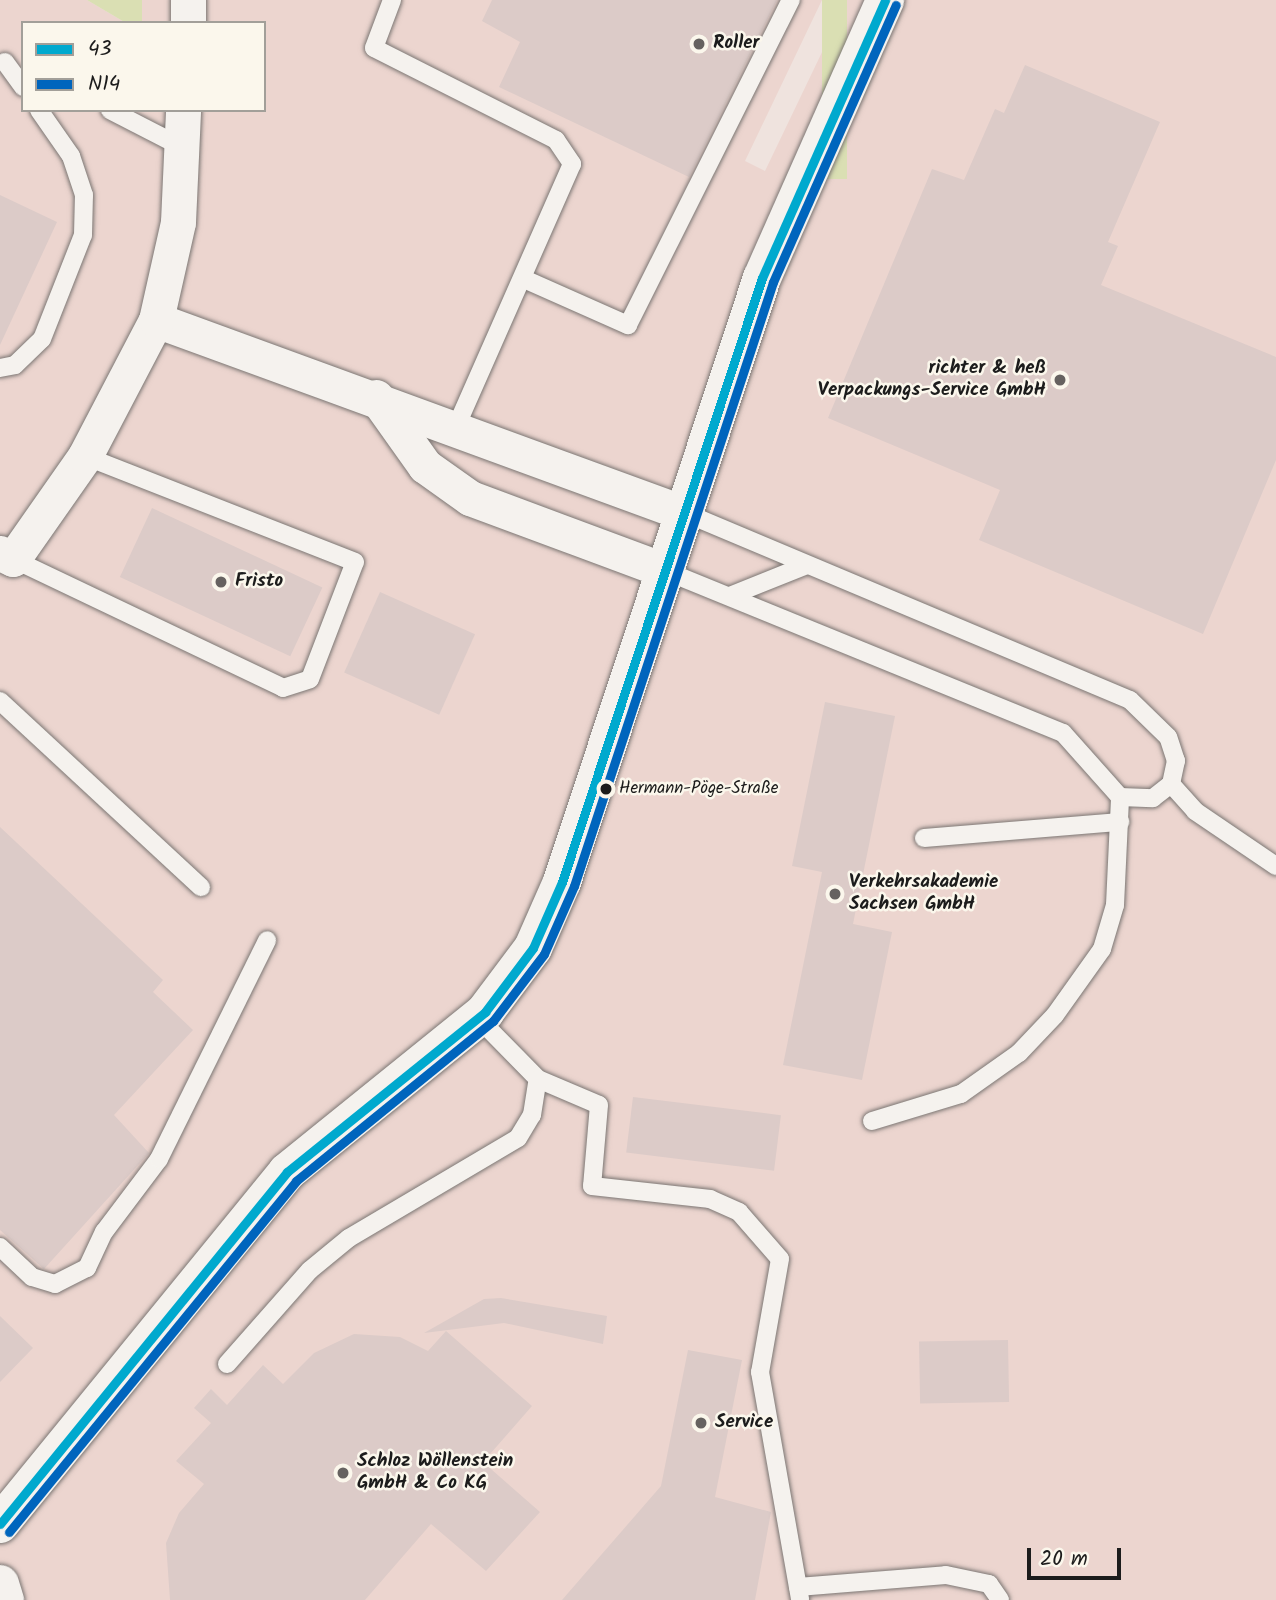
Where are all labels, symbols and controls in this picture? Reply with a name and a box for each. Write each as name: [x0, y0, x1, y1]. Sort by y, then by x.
legend: [21, 21, 266, 112]
text: 43: [88, 33, 112, 66]
place label: Roller: [713, 33, 759, 55]
marker: Roller: [691, 36, 707, 52]
text: N14: [88, 68, 120, 101]
place label: richter & heß Verpackungs-Service GmbH: [818, 358, 1046, 402]
marker: richter & heß Verpackungs-Service GmbH: [1052, 372, 1068, 388]
place label: Fristo: [235, 571, 283, 593]
marker: Fristo: [213, 574, 229, 590]
place label: Hermann-Pöge-Straße: [619, 779, 778, 799]
marker: Hermann-Pöge-Straße: [599, 782, 613, 796]
place label: Verkehrsakademie Sachsen GmbH: [849, 872, 998, 916]
marker: Verkehrsakademie Sachsen GmbH: [827, 886, 843, 902]
place label: Service: [715, 1412, 773, 1434]
marker: Service: [693, 1415, 709, 1431]
place label: Schloz Wöllenstein GmbH & Co KG: [357, 1451, 513, 1495]
marker: Schloz Wöllenstein GmbH & Co KG: [335, 1465, 351, 1481]
scale bar: [1031, 1534, 1126, 1578]
text: 20 m: [1040, 1543, 1088, 1576]

